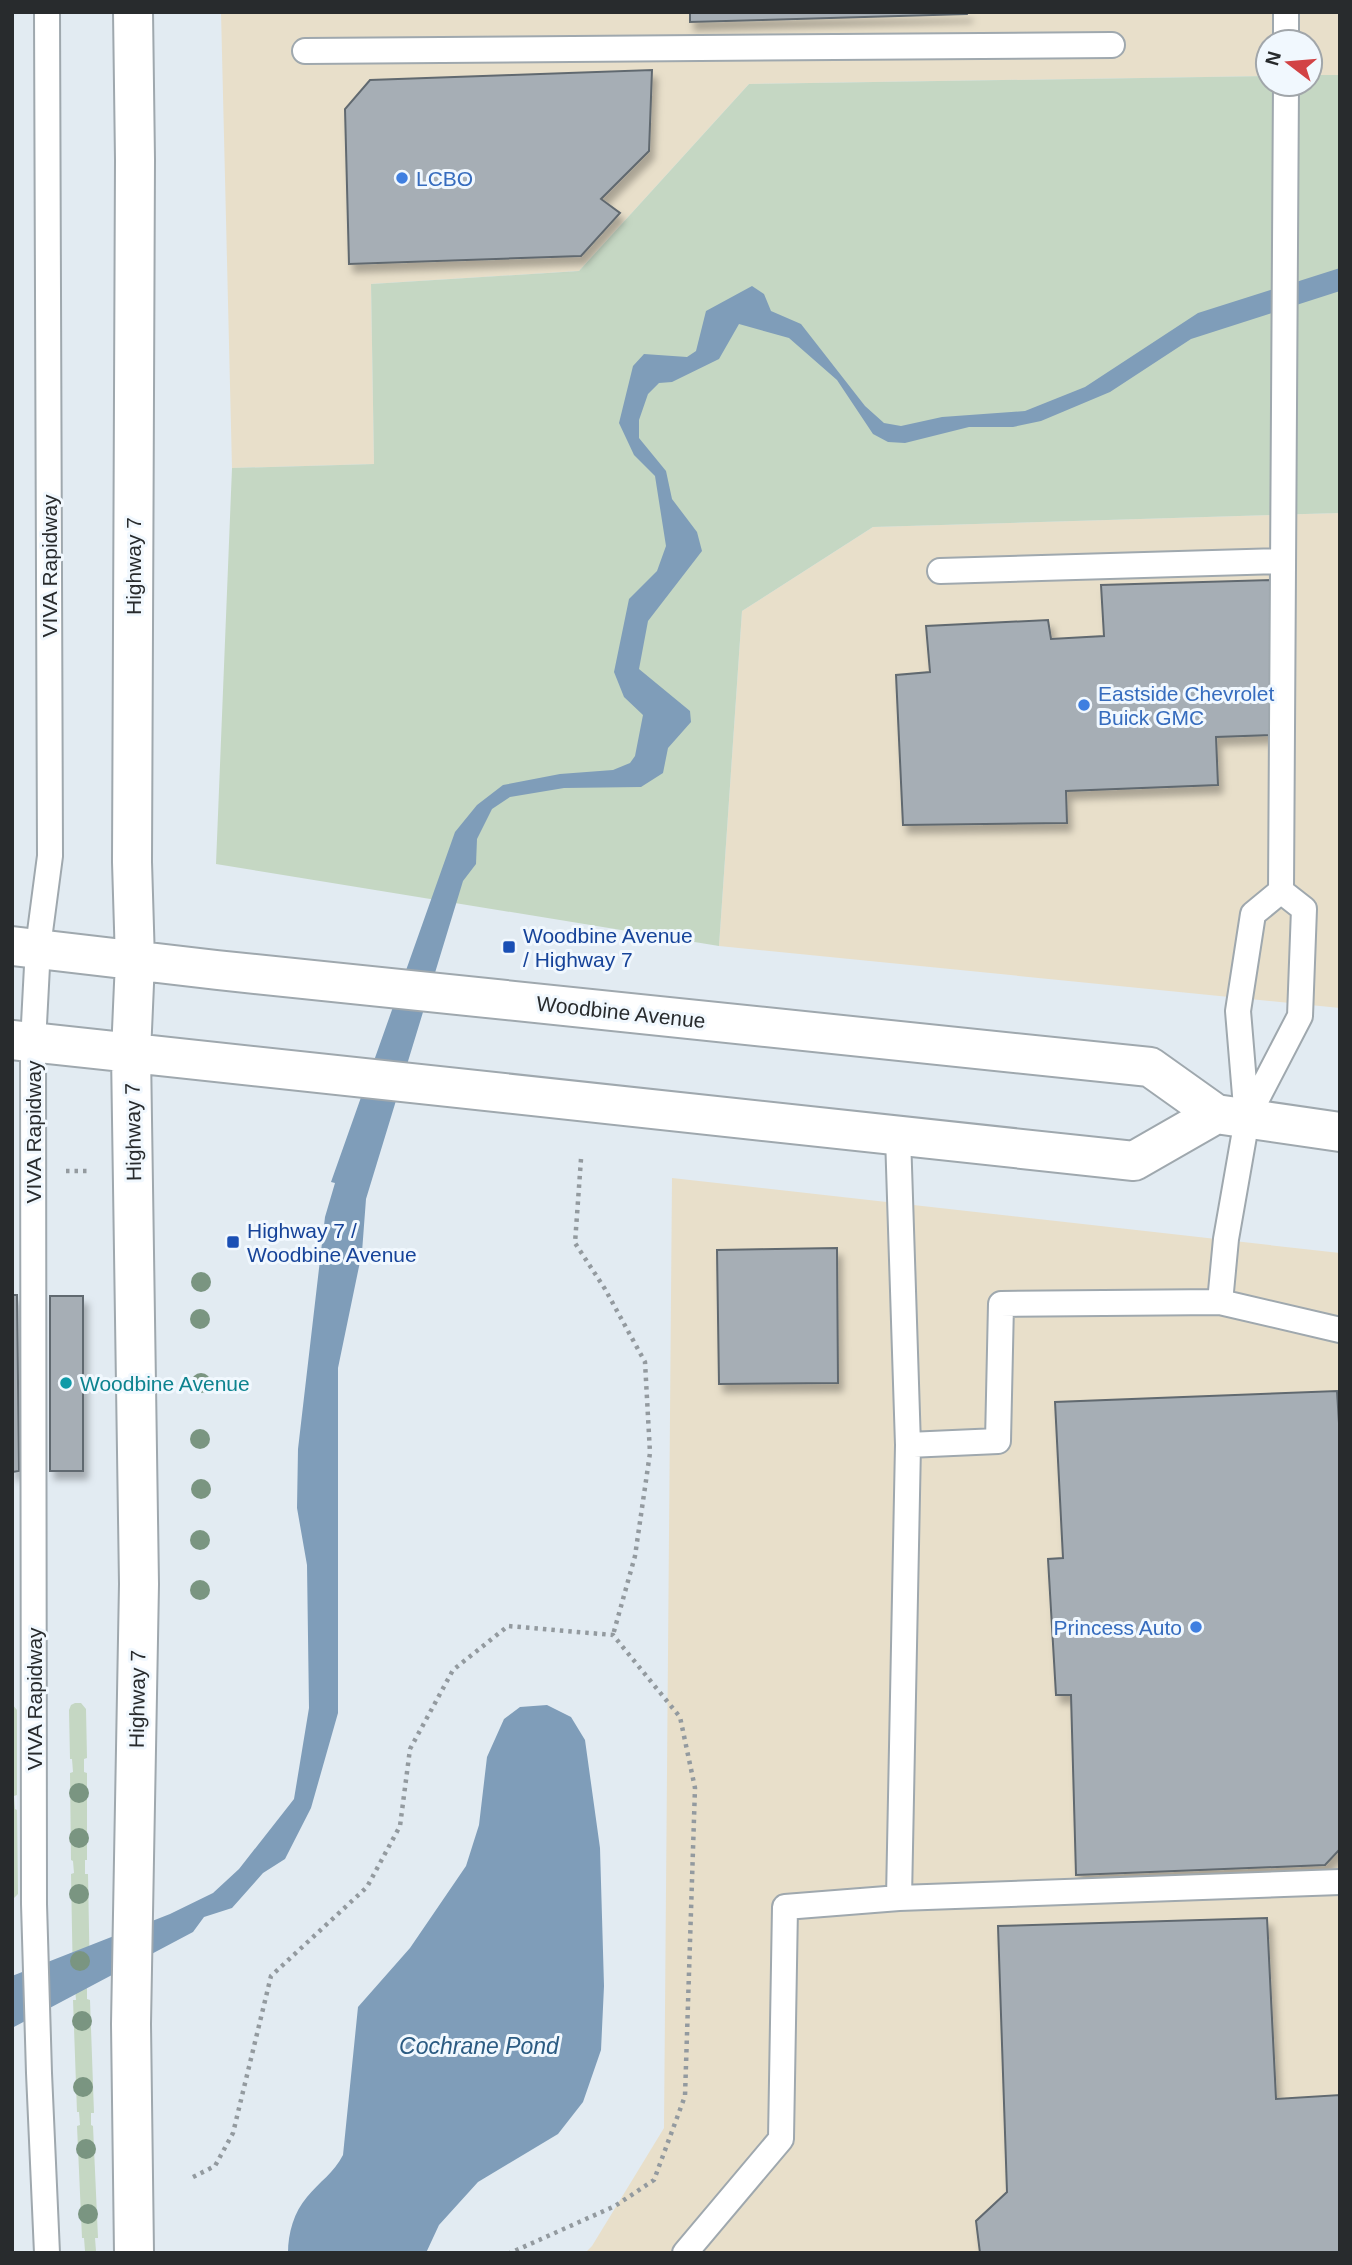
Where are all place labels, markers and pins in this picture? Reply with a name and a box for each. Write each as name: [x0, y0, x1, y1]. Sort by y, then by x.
place label: LCBO: [416, 167, 473, 190]
marker: LCBO: [394, 170, 410, 186]
place label: Eastside Chevrolet Buick GMC: [1098, 682, 1274, 729]
marker: Eastside Chevrolet Buick GMC: [1076, 697, 1092, 713]
place label: Woodbine Avenue / Highway 7: [523, 924, 693, 971]
marker: Woodbine Avenue / Highway 7: [501, 939, 517, 955]
place label: Highway 7 / Woodbine Avenue: [247, 1219, 417, 1266]
marker: Highway 7 / Woodbine Avenue: [225, 1234, 241, 1250]
place label: Woodbine Avenue: [80, 1372, 250, 1395]
marker: Woodbine Avenue: [58, 1375, 74, 1391]
place label: Princess Auto: [1054, 1616, 1182, 1639]
marker: Princess Auto: [1188, 1619, 1204, 1635]

